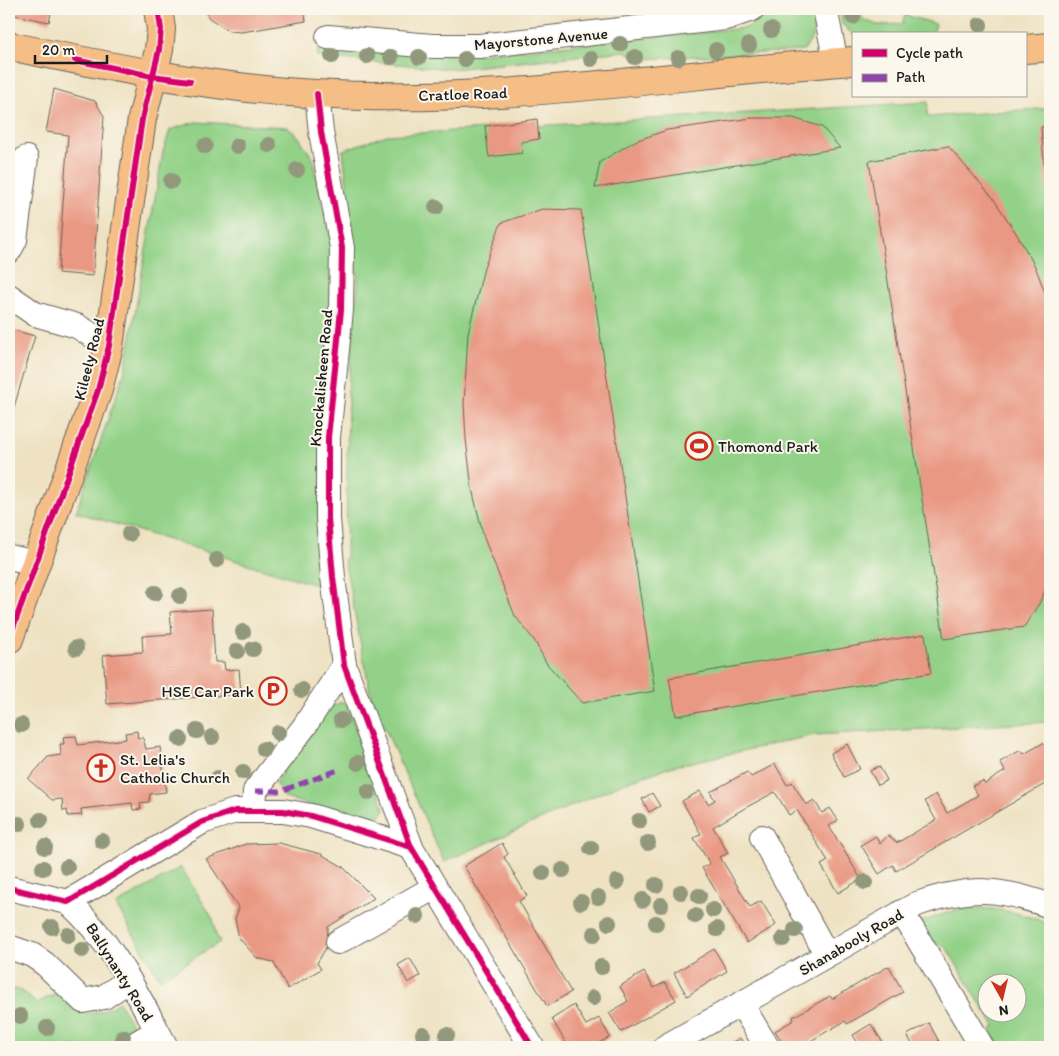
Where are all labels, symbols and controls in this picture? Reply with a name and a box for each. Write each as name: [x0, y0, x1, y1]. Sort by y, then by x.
street label: Mayorstone Avenue: [473, 24, 609, 54]
scale bar: [35, 32, 108, 64]
legend: [852, 32, 1026, 98]
text: 20 m: [42, 41, 76, 59]
text: Cycle path: [896, 44, 963, 62]
text: Path: [896, 68, 925, 86]
street label: Cratloe Road: [418, 83, 508, 105]
street label: Knockalisheen Road: [306, 308, 336, 447]
street label: Kileely Road: [70, 316, 108, 402]
sports icon: Thomond Park: [684, 431, 714, 461]
place label: Thomond Park: [718, 437, 819, 456]
parking icon: HSE Car Park: [258, 676, 288, 706]
place label: HSE Car Park: [162, 682, 255, 701]
place label: St. Lelia's Catholic Church: [120, 750, 230, 787]
church icon: St. Lelia's Catholic Church: [86, 753, 116, 783]
street label: Shanabooly Road: [795, 904, 907, 980]
street label: Ballynanty Road: [82, 919, 158, 1025]
north arrow: [976, 974, 1026, 1024]
text: N: [998, 1001, 1010, 1019]

